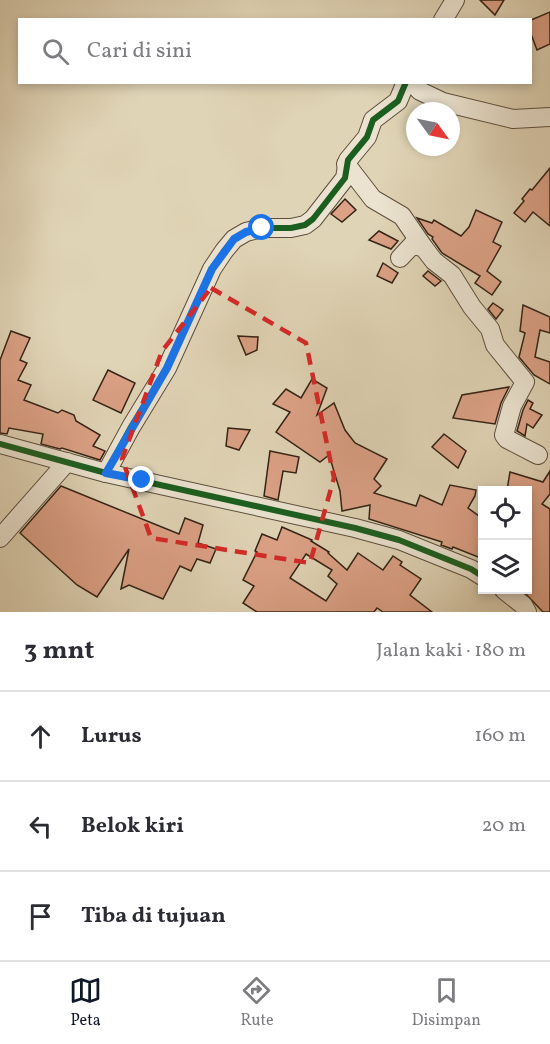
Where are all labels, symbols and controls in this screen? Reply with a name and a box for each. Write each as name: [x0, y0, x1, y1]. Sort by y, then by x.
search box: [18, 18, 532, 84]
icon: search: [39, 35, 72, 68]
text: Cari di sini: [87, 36, 192, 67]
north arrow: [406, 102, 460, 156]
route start: [248, 214, 274, 240]
route end: [128, 466, 154, 492]
map controls: [478, 486, 532, 594]
button: locate: [478, 486, 532, 540]
button: layers: [478, 540, 532, 594]
text: 3 mnt: [24, 633, 94, 669]
text: Jalan kaki · 180 m: [376, 637, 526, 665]
icon: ahead: [24, 720, 57, 753]
text: Lurus: [81, 721, 142, 752]
text: 160 m: [474, 722, 526, 750]
icon: left: [24, 810, 57, 843]
text: Belok kiri: [81, 811, 184, 842]
text: 20 m: [482, 812, 526, 840]
icon: arrive: [24, 900, 57, 933]
text: Tiba di tujuan: [81, 901, 226, 932]
tab: Peta: [69, 974, 102, 1032]
tab: Rute: [240, 974, 273, 1032]
tab: Disimpan: [412, 974, 481, 1032]

